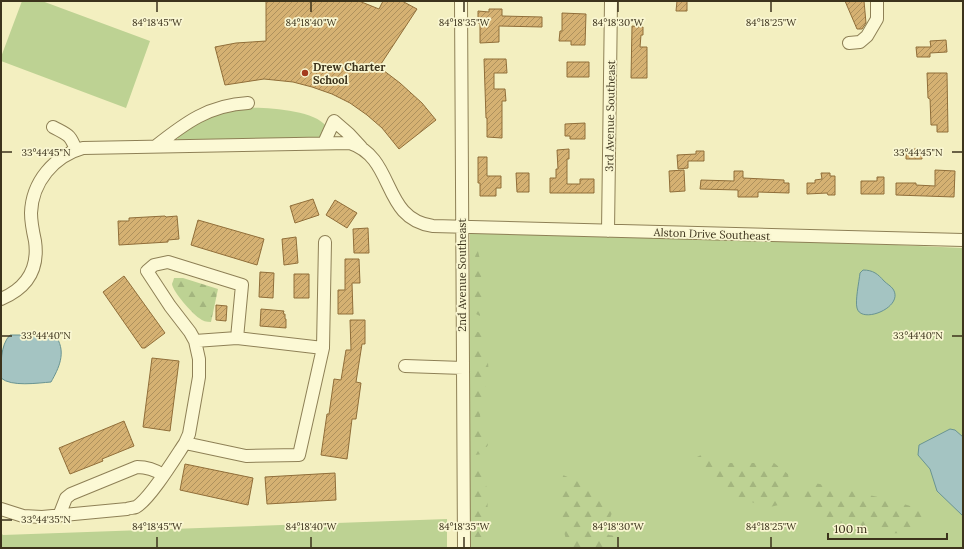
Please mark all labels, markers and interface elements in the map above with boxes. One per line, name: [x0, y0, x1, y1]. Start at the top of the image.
text: 84°18'45"W: [132, 16, 183, 29]
text: 84°18'40"W: [286, 16, 337, 29]
text: 84°18'35"W: [439, 16, 490, 29]
text: 84°18'30"W: [592, 16, 645, 29]
text: 84°18'25"W: [746, 16, 797, 29]
street label: 3rd Avenue Southeast: [602, 59, 618, 172]
place label: Drew Charter School: [313, 60, 386, 87]
marker: Drew Charter School: [300, 68, 310, 78]
text: 33°44'45"N: [21, 146, 71, 159]
text: 33°44'45"N: [893, 146, 943, 159]
street label: 2nd Avenue Southeast: [455, 218, 469, 332]
street label: Alston Drive Southeast: [652, 225, 771, 243]
text: 33°44'40"N: [21, 329, 71, 342]
text: 33°44'40"N: [893, 329, 943, 342]
text: 33°44'35"N: [21, 513, 71, 526]
scale bar: [828, 515, 947, 541]
text: 84°18'45"W: [132, 520, 183, 533]
text: 84°18'40"W: [286, 520, 337, 533]
text: 84°18'35"W: [439, 520, 490, 533]
text: 84°18'30"W: [592, 520, 645, 533]
text: 84°18'25"W: [746, 520, 797, 533]
text: 100 m: [834, 521, 867, 536]

